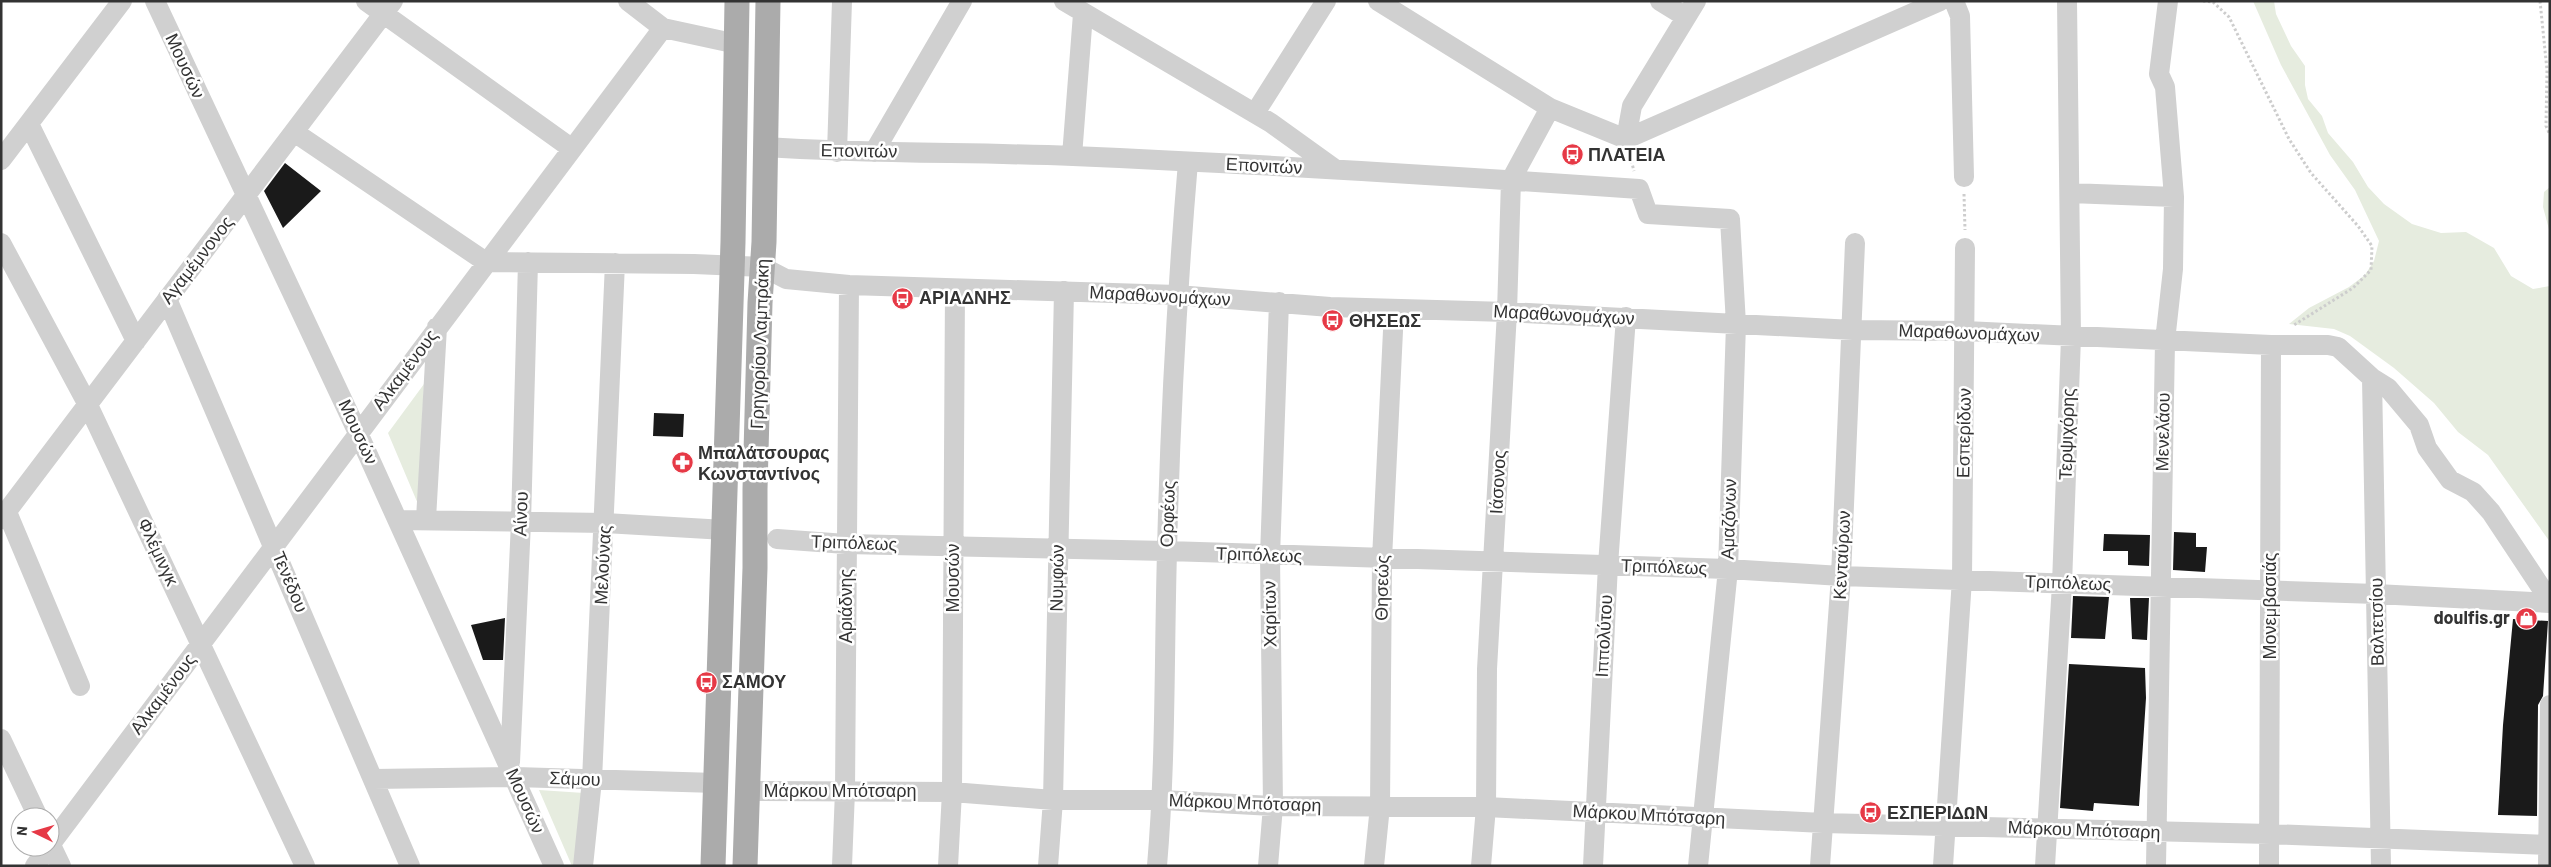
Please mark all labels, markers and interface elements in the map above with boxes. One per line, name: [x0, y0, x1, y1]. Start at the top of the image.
street label: Μουσών: [161, 30, 210, 102]
street label: Επονιτών: [821, 138, 897, 162]
bus stop icon: ΠΛΑΤΕΙΑ: [1560, 143, 1584, 167]
place label: ΠΛΑΤΕΙΑ: [1588, 143, 1666, 165]
street label: Επονιτών: [1225, 152, 1303, 178]
street label: Αγαμέμνονος: [155, 211, 238, 308]
street label: Γρηγορίου Λαμπράκη: [745, 258, 773, 430]
street label: Μαραθωνομάχων: [1089, 280, 1231, 310]
bus stop icon: ΑΡΙΑΔΝΗΣ: [891, 286, 915, 310]
place label: ΑΡΙΑΔΝΗΣ: [919, 286, 1011, 308]
street label: Μαραθωνομάχων: [1493, 299, 1635, 329]
bus stop icon: ΘΗΣΕΩΣ: [1321, 309, 1345, 333]
place label: ΘΗΣΕΩΣ: [1349, 309, 1421, 331]
street label: Μαραθωνομάχων: [1898, 319, 2040, 345]
street label: Αλκαμένους: [367, 324, 442, 414]
street label: Τερψιχόρης: [2053, 387, 2079, 480]
street label: Εσπερίδων: [1951, 388, 1975, 478]
street label: Μενελάου: [2150, 392, 2174, 472]
street label: Μουσών: [334, 396, 383, 468]
place label: Μπαλάτσουρας Κωνσταντίνος: [698, 441, 830, 484]
street label: Ιάσονος: [1484, 449, 1510, 515]
pharmacy icon: Μπαλάτσουρας Κωνσταντίνος: [670, 451, 694, 475]
street label: Αμαζόνων: [1716, 478, 1740, 560]
street label: Ορφέως: [1155, 480, 1179, 548]
street label: Αίνου: [508, 491, 532, 537]
street label: Κενταύρων: [1828, 510, 1854, 600]
street label: Φλέμινγκ: [134, 514, 185, 590]
street label: Μελούνας: [589, 524, 615, 605]
street label: Τριπόλεως: [811, 530, 898, 555]
street label: Τριπόλεως: [1216, 542, 1303, 567]
street label: Μουσών: [941, 543, 963, 613]
street label: Νυμφών: [1044, 544, 1068, 612]
street label: Τενέδου: [268, 548, 314, 615]
street label: Μονεμβασιάς: [2258, 552, 2280, 659]
street label: Τριπόλεως: [1621, 554, 1708, 579]
street label: Θησεώς: [1369, 555, 1393, 621]
street label: Αριάδνης: [834, 568, 856, 643]
street label: Τριπόλεως: [2025, 570, 2112, 595]
street label: Βαλτετσίου: [2364, 578, 2388, 666]
street label: Χαρίτων: [1257, 581, 1281, 647]
street label: Ιππολύτου: [1590, 594, 1616, 678]
place label: doulfis.gr: [2433, 606, 2510, 628]
shop icon: doulfis.gr: [2514, 606, 2538, 630]
street label: Αλκαμένους: [125, 648, 200, 738]
bus stop icon: ΣΑΜΟΥ: [694, 670, 718, 694]
place label: ΣΑΜΟΥ: [722, 670, 786, 692]
street label: Μουσών: [502, 765, 550, 837]
street label: Σάμου: [549, 766, 601, 790]
street label: Μάρκου Μπότσαρη: [764, 779, 916, 801]
street label: Μάρκου Μπότσαρη: [1168, 788, 1322, 816]
street label: Μάρκου Μπότσαρη: [1572, 799, 1726, 829]
bus stop icon: ΕΣΠΕΡΙΔΩΝ: [1859, 801, 1883, 825]
place label: ΕΣΠΕΡΙΔΩΝ: [1887, 801, 1988, 823]
north arrow: [10, 807, 60, 857]
street label: Μάρκου Μπότσαρη: [2007, 815, 2161, 843]
text: N: [13, 825, 30, 836]

